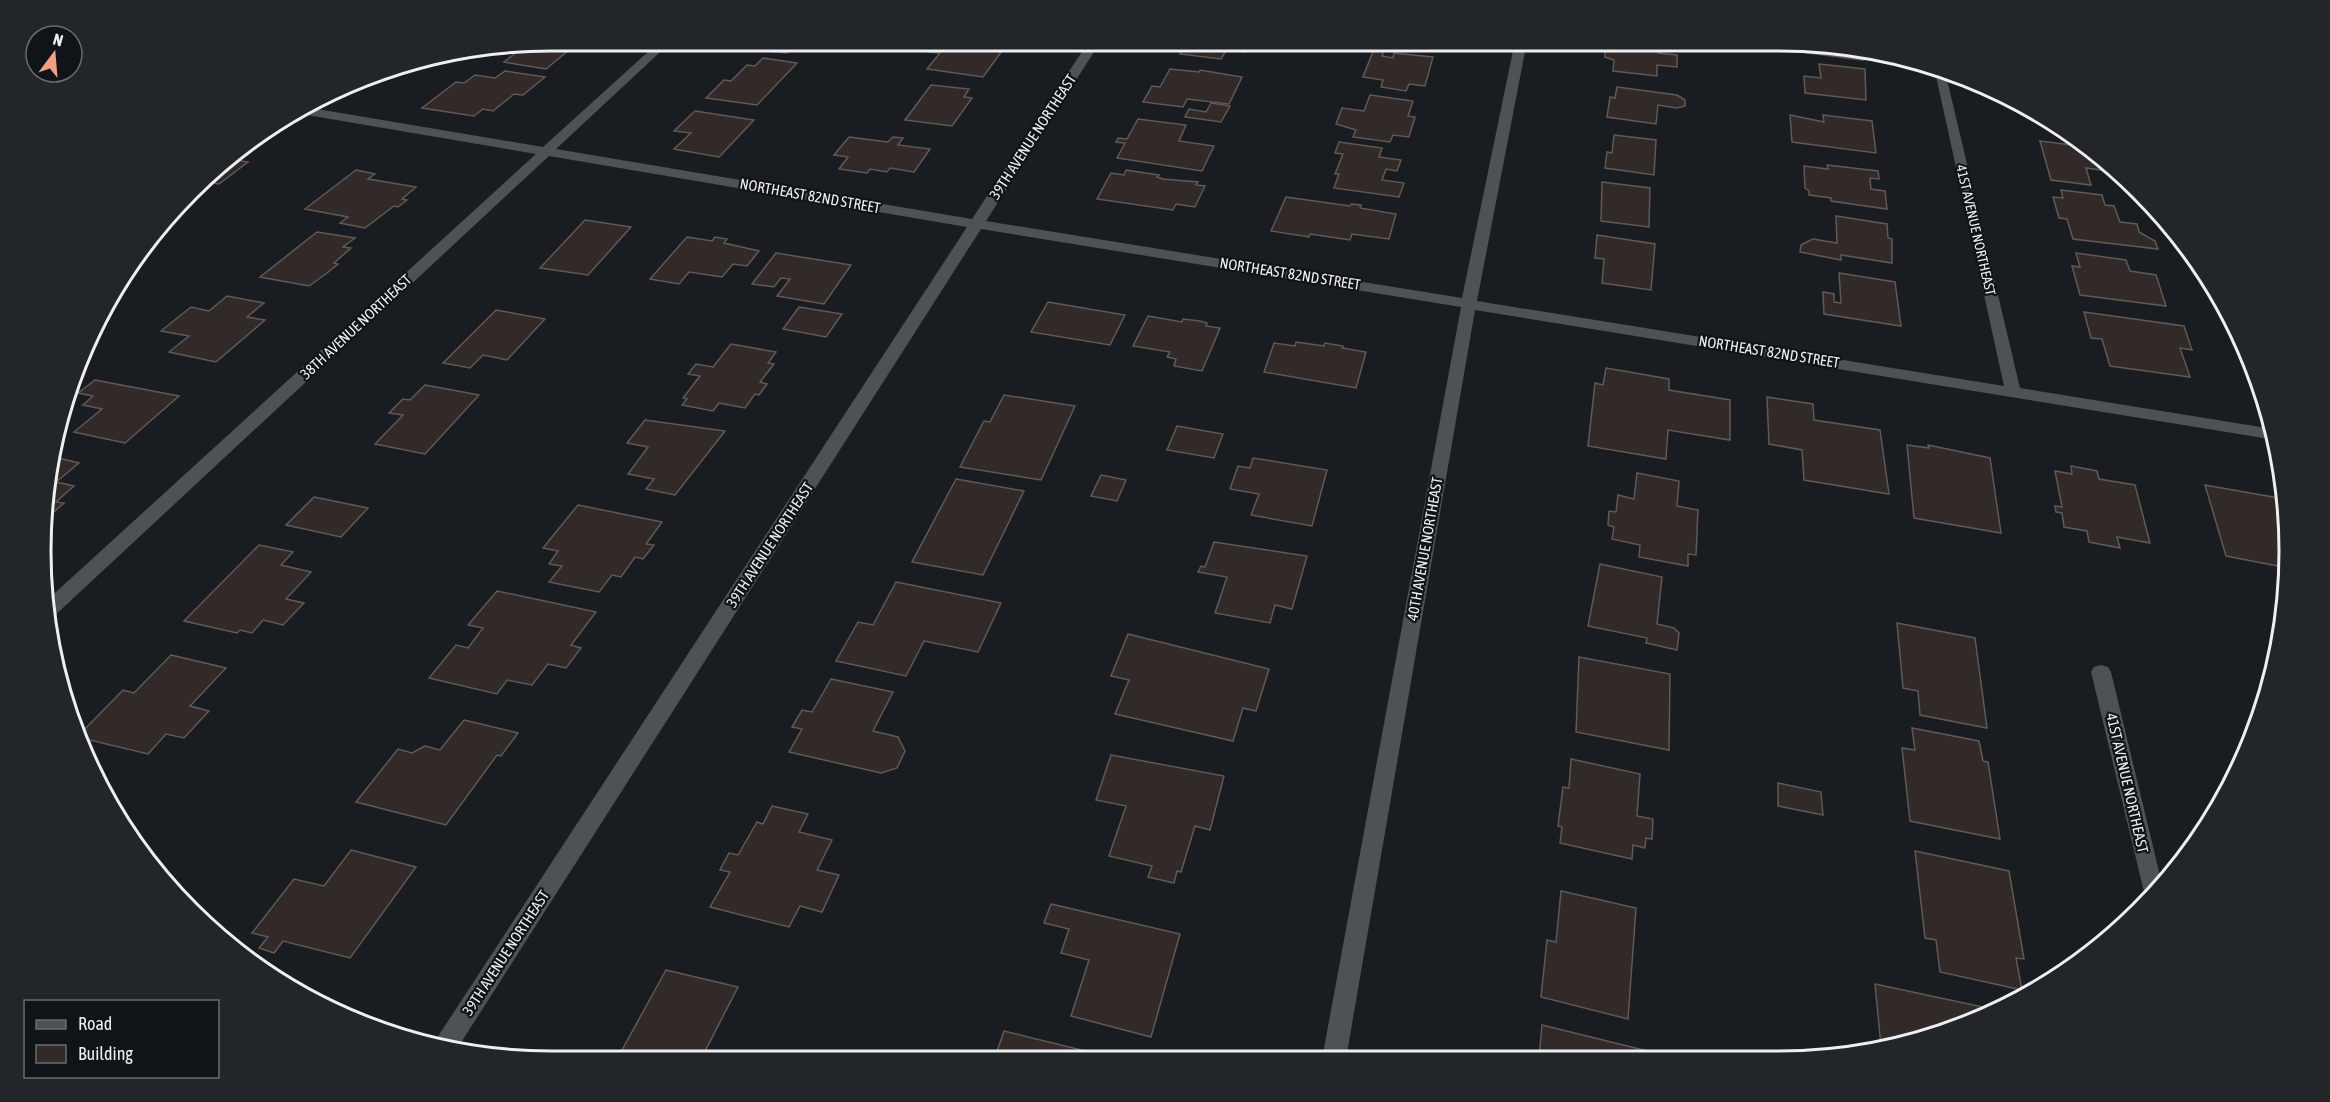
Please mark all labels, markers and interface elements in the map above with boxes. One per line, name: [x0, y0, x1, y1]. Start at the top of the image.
north arrow: [24, 24, 84, 84]
text: N: [51, 30, 65, 50]
street label: 39TH AVENUE NORTHEAST: [986, 71, 1080, 202]
street label: 41ST AVENUE NORTHEAST: [1953, 163, 1999, 297]
street label: NORTHEAST 82ND STREET: [739, 175, 882, 216]
street label: NORTHEAST 82ND STREET: [1218, 254, 1362, 293]
street label: 38TH AVENUE NORTHEAST: [297, 271, 415, 382]
street label: NORTHEAST 82ND STREET: [1697, 332, 1841, 371]
street label: 40TH AVENUE NORTHEAST: [1404, 475, 1446, 622]
street label: 39TH AVENUE NORTHEAST: [723, 479, 817, 610]
street label: 41ST AVENUE NORTHEAST: [2103, 711, 2152, 855]
street label: 39TH AVENUE NORTHEAST: [459, 887, 553, 1018]
legend: [24, 1000, 219, 1078]
text: Road: [78, 1013, 112, 1034]
text: Building: [78, 1043, 133, 1064]

